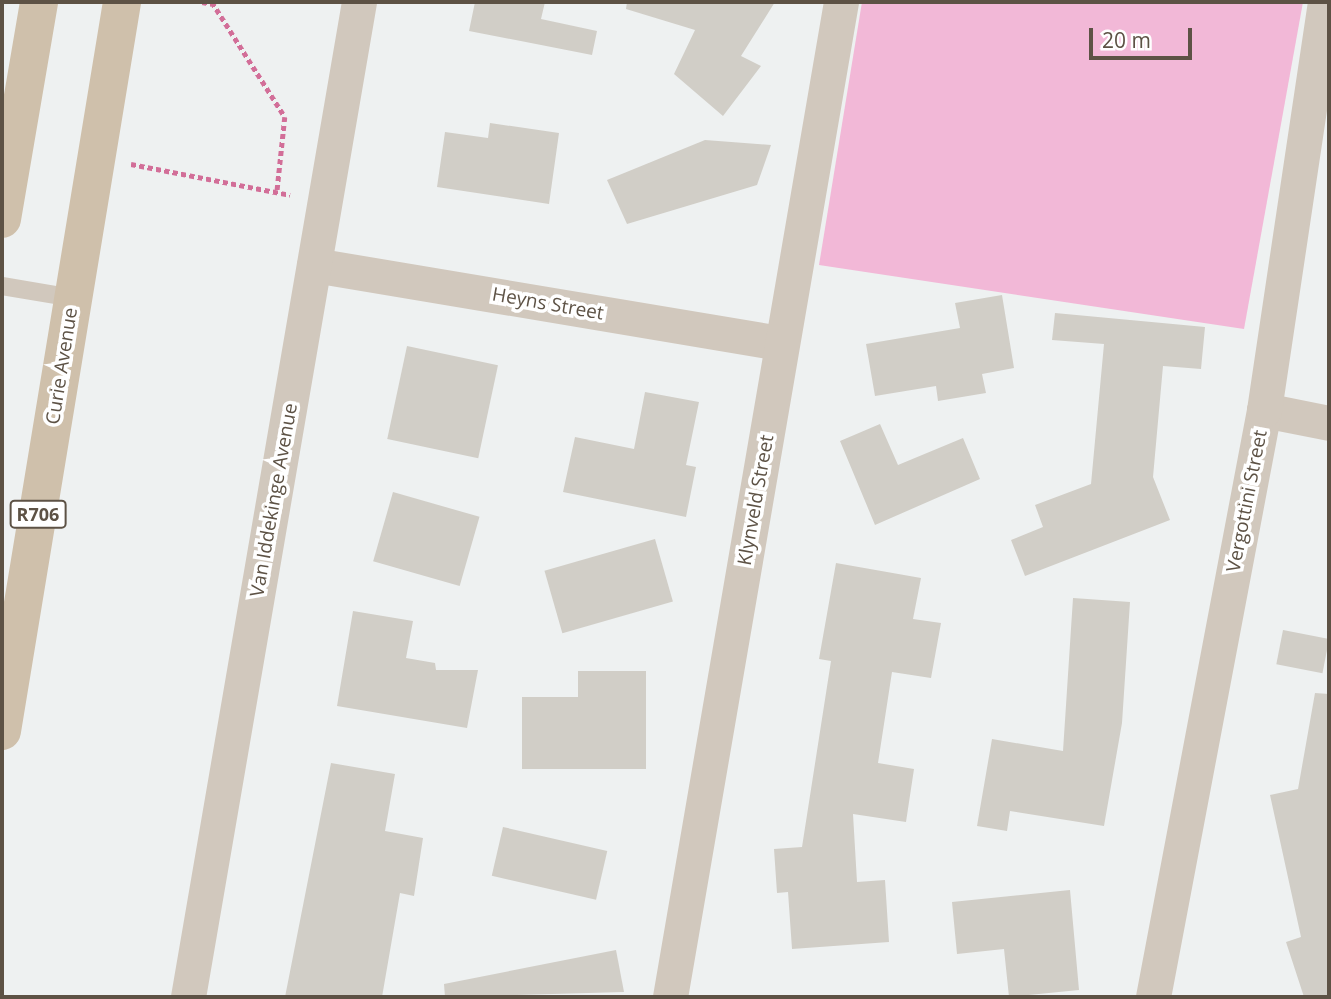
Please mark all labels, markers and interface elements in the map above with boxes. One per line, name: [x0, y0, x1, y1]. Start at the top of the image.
scale bar: [1093, 14, 1196, 58]
text: 20 m: [1102, 26, 1151, 54]
street label: Heyns Street: [490, 283, 606, 325]
street label: Curie Avenue: [42, 306, 82, 426]
street label: Van Iddekinge Avenue: [246, 401, 302, 599]
street label: Vergottini Street: [1222, 428, 1272, 574]
street label: Klynveld Street: [733, 433, 779, 567]
road number: R706: [8, 500, 68, 528]

